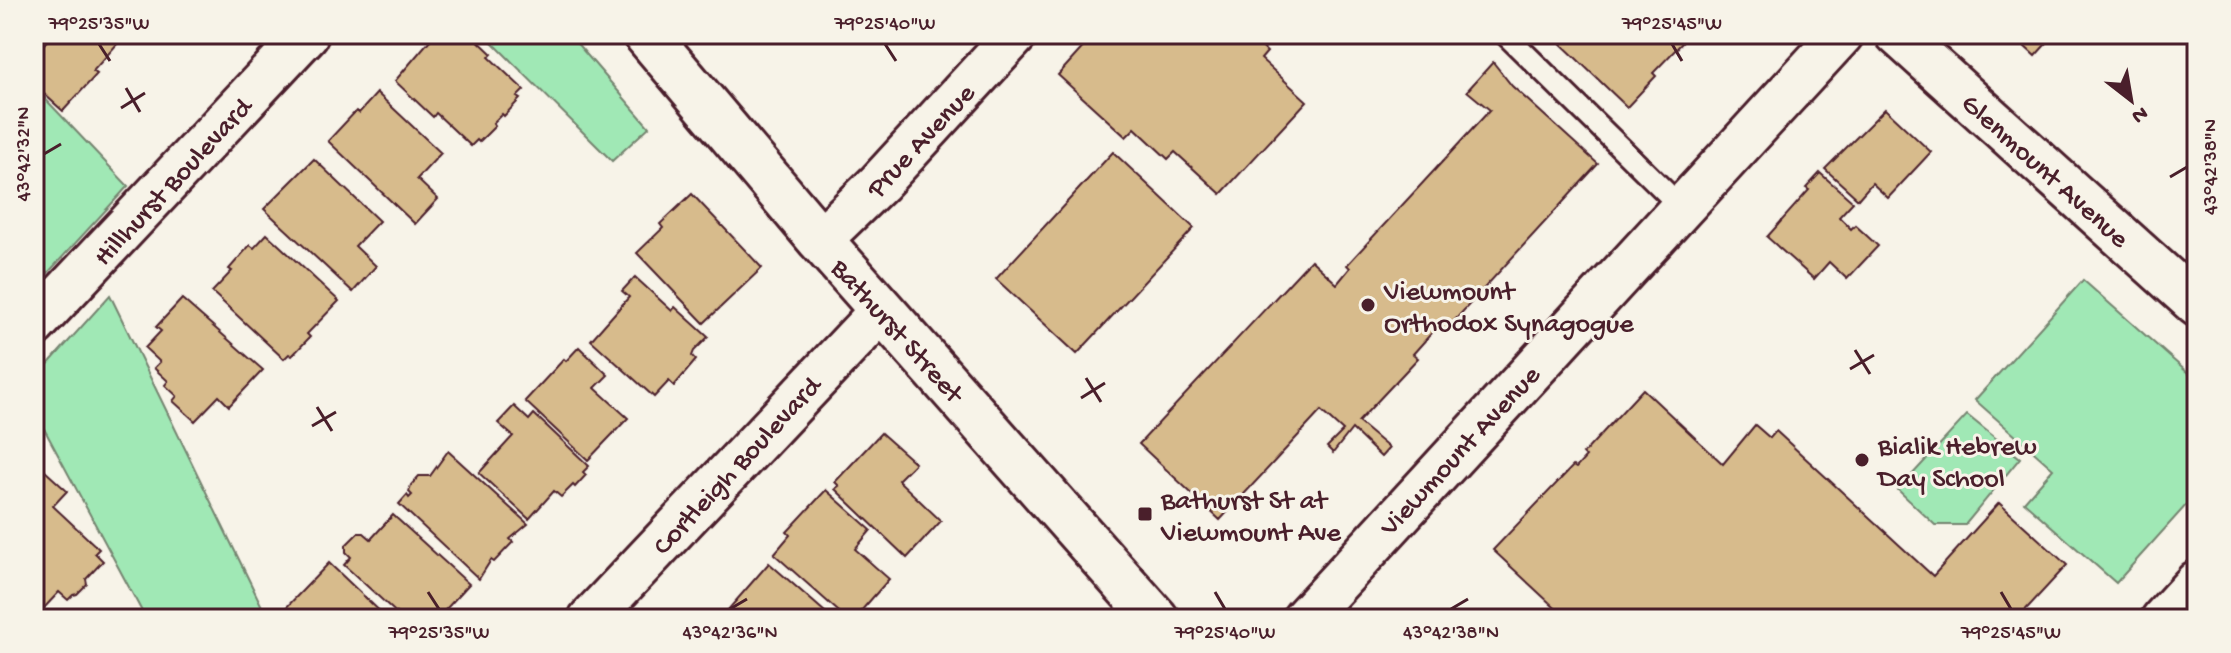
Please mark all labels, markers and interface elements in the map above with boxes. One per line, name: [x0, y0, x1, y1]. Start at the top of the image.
text: 79°25'35"W: [47, 14, 150, 37]
text: 79°25'40"W: [834, 14, 935, 37]
text: 79°25'45"W: [1621, 14, 1722, 37]
north arrow: [2091, 60, 2171, 140]
street label: Prue Avenue: [861, 78, 984, 207]
street label: Glenmount Avenue: [1953, 88, 2135, 257]
street label: Hillhurst Boulevard: [88, 90, 262, 274]
text: N: [2126, 99, 2152, 129]
text: 43°42'32"N: [14, 107, 37, 201]
text: 43°42'38"N: [2201, 119, 2224, 215]
street label: Bathurst Street: [822, 252, 971, 413]
place label: Viewmount Orthodox Synagogue: [1383, 277, 1634, 342]
marker: Viewmount Orthodox Synagogue: [1359, 296, 1377, 314]
street label: Viewmount Avenue: [1373, 360, 1549, 545]
street label: Cortleigh Boulevard: [647, 369, 831, 563]
place label: Bialik Hebrew Day School: [1876, 432, 2037, 497]
marker: Bialik Hebrew Day School: [1853, 451, 1871, 469]
place label: Bathurst St at Viewmount Ave: [1160, 486, 1342, 551]
marker: Bathurst St at Viewmount Ave: [1136, 505, 1154, 523]
text: 79°25'35"W: [387, 623, 490, 646]
text: 43°42'36"N: [682, 623, 778, 646]
text: 79°25'40"W: [1174, 623, 1275, 646]
text: 43°42'38"N: [1403, 623, 1499, 646]
text: 79°25'45"W: [1960, 623, 2061, 646]

